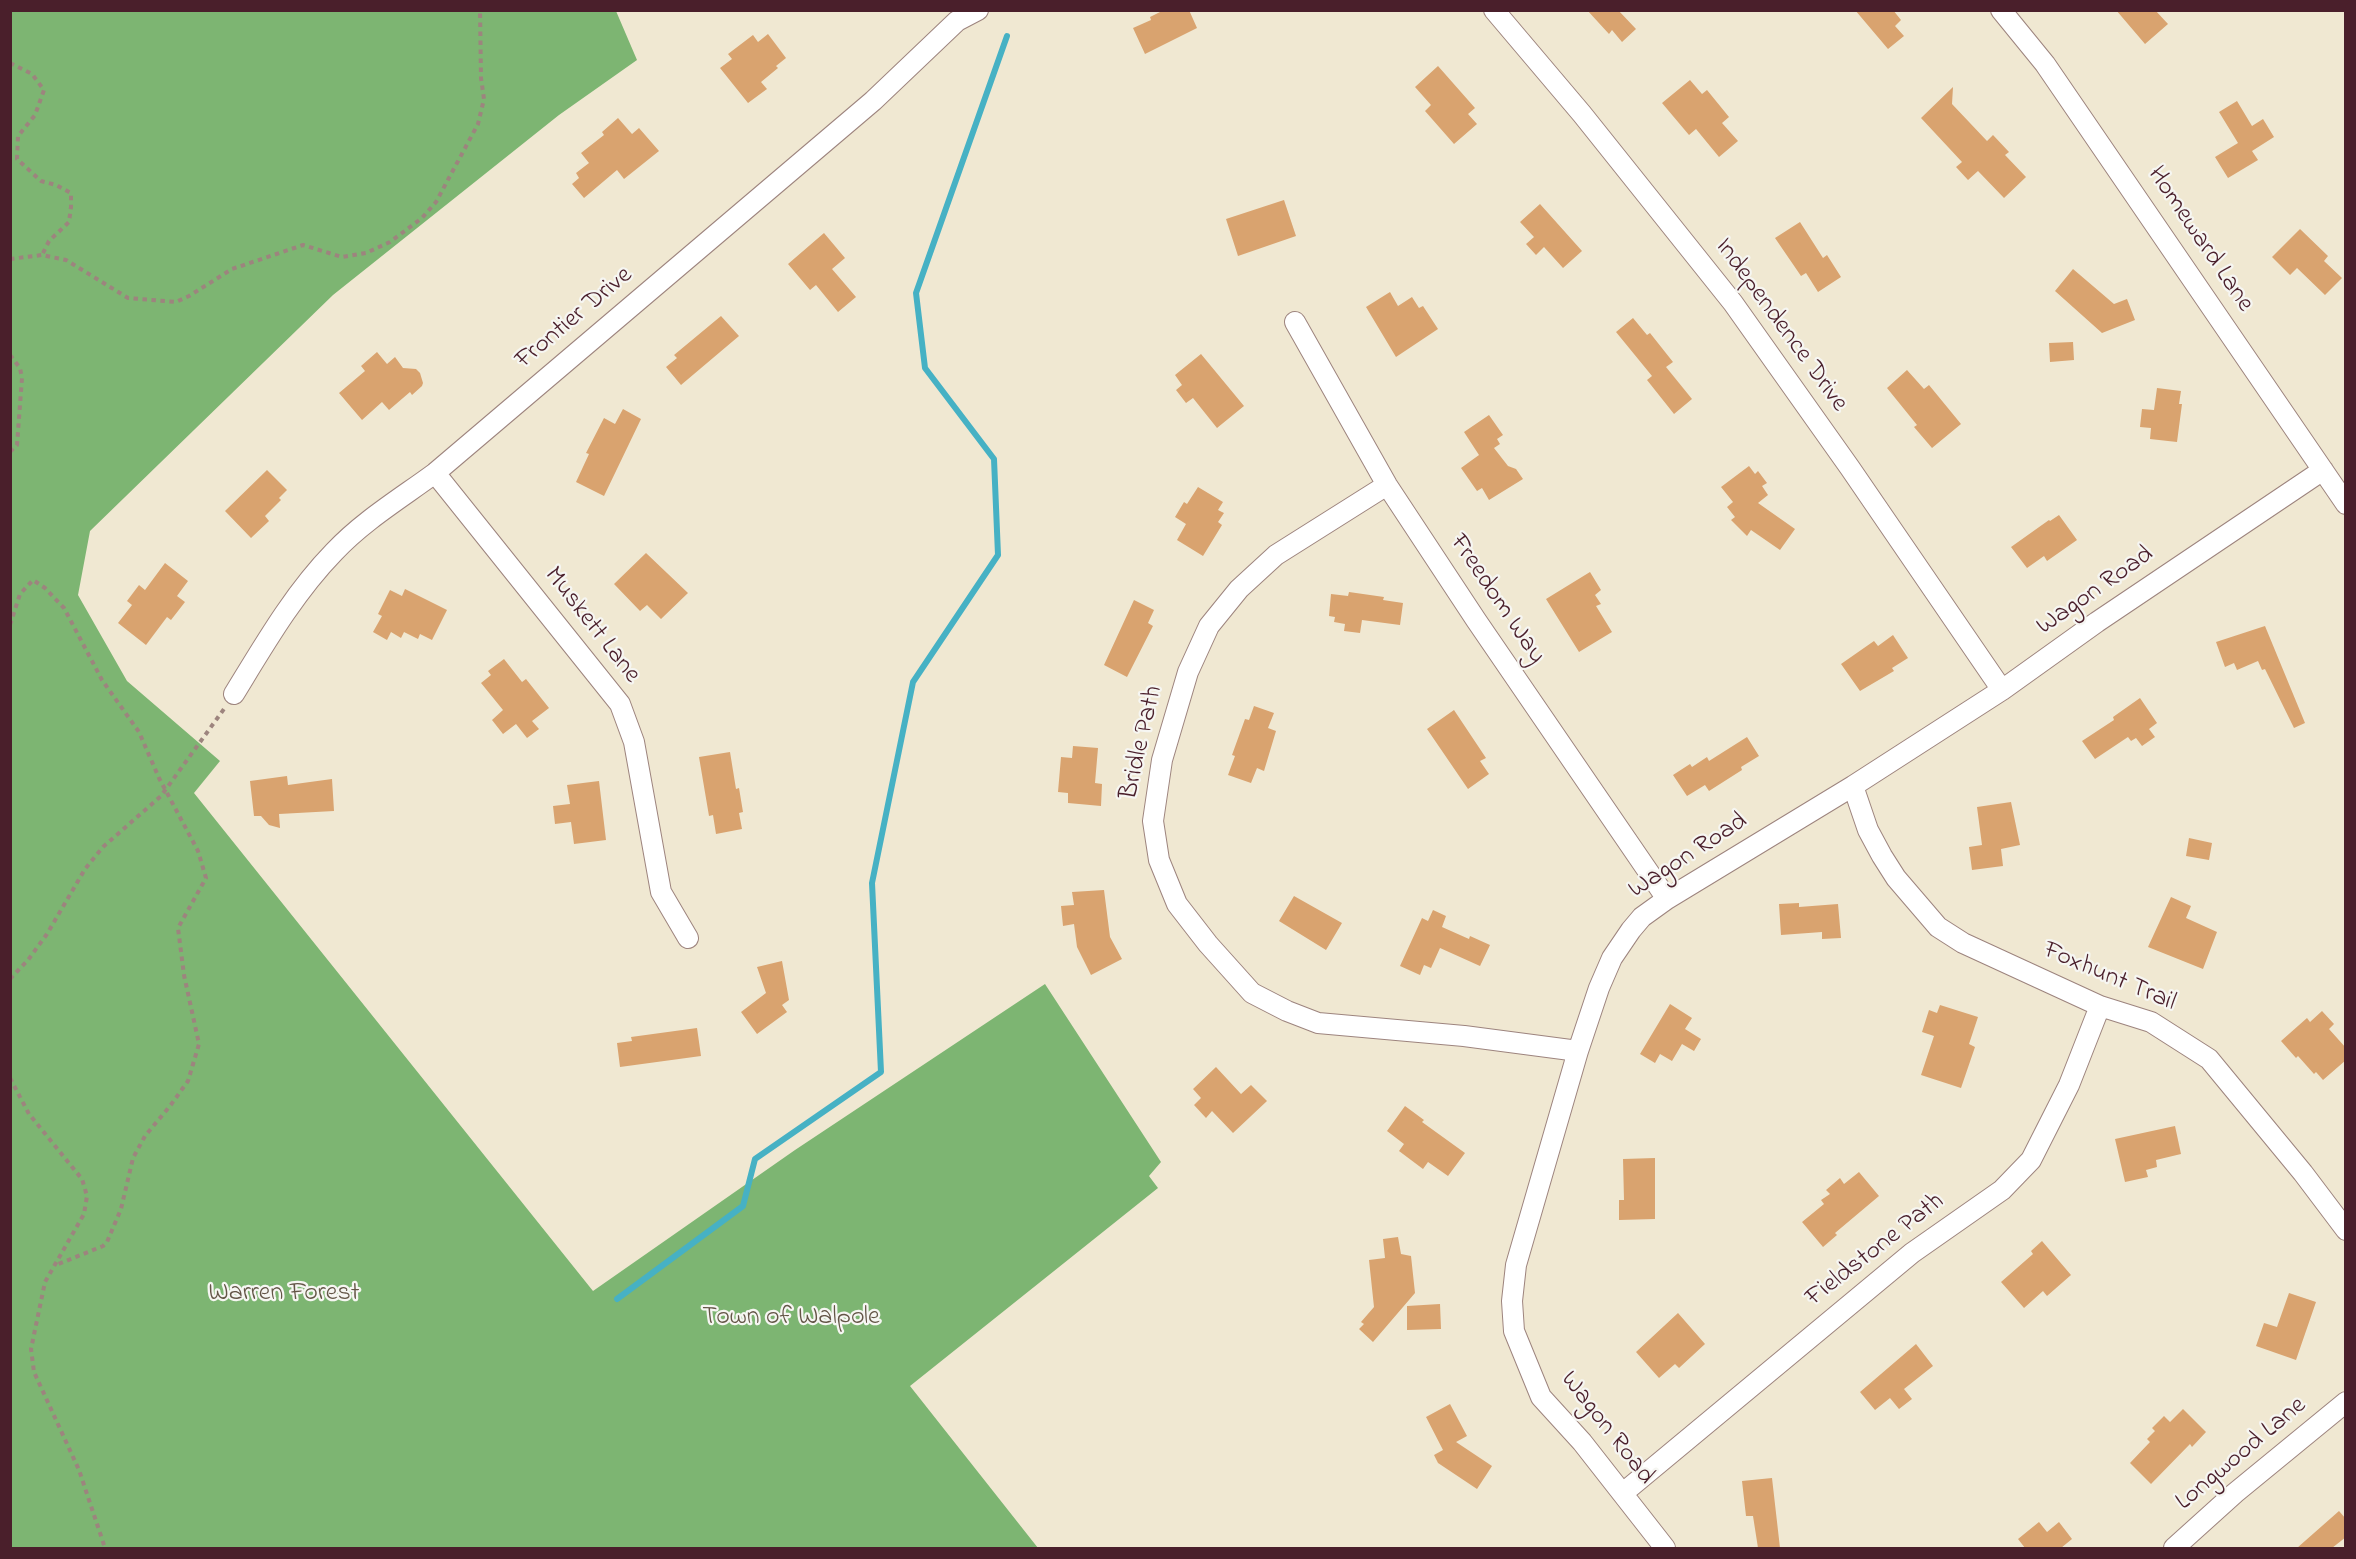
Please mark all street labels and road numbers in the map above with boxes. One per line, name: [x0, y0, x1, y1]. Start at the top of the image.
street label: Homeward Lane: [2139, 161, 2259, 319]
street label: Independence Drive: [1707, 233, 1853, 419]
street label: Frontier Drive: [510, 261, 640, 377]
street label: Freedom Way: [1441, 529, 1551, 671]
street label: Wagon Road: [2032, 540, 2160, 644]
street label: Muskett Lane: [536, 562, 646, 690]
street label: Bridle Path: [1115, 683, 1171, 803]
street label: Wagon Road: [1624, 807, 1754, 907]
street label: Foxhunt Trail: [2038, 936, 2180, 1020]
street label: Fieldstone Path: [1801, 1187, 1951, 1315]
street label: Wagon Road: [1552, 1366, 1660, 1492]
street label: Longwood Lane: [2170, 1391, 2314, 1519]

